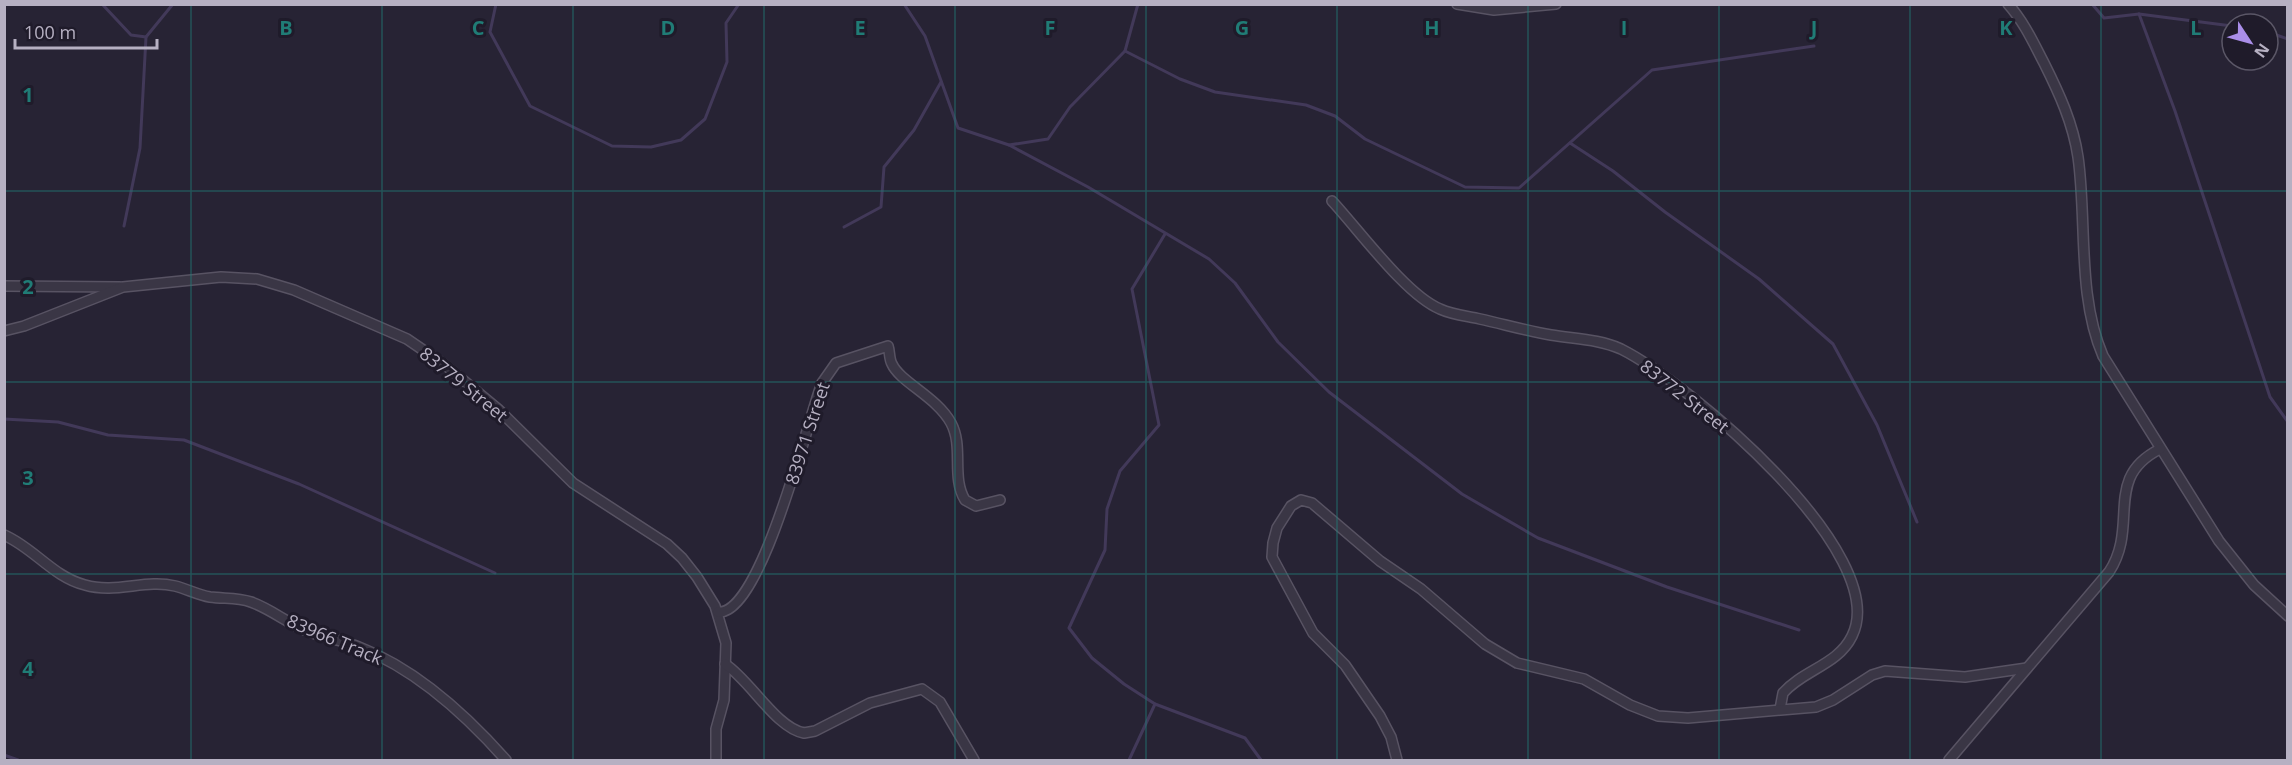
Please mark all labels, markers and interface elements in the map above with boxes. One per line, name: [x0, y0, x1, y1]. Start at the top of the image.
scale bar: [15, 12, 158, 50]
north arrow: [2220, 12, 2280, 72]
text: B: [279, 14, 293, 41]
text: C: [472, 14, 485, 41]
text: D: [661, 14, 675, 41]
text: E: [854, 14, 866, 41]
text: F: [1045, 14, 1055, 41]
text: G: [1235, 14, 1249, 41]
text: H: [1424, 14, 1440, 41]
text: I: [1621, 14, 1627, 41]
text: J: [1809, 14, 1817, 41]
text: K: [1999, 14, 2013, 41]
text: L: [2190, 14, 2202, 41]
text: 100 m: [24, 20, 76, 44]
text: N: [2249, 39, 2275, 63]
text: 1: [22, 81, 34, 108]
text: 2: [22, 273, 34, 300]
street label: 83779 Street: [415, 341, 513, 427]
street label: 83772 Street: [1636, 354, 1734, 438]
street label: 83971 Street: [779, 379, 835, 487]
text: 3: [22, 464, 34, 491]
street label: 83966 Track: [284, 608, 387, 670]
text: 4: [22, 655, 34, 682]

